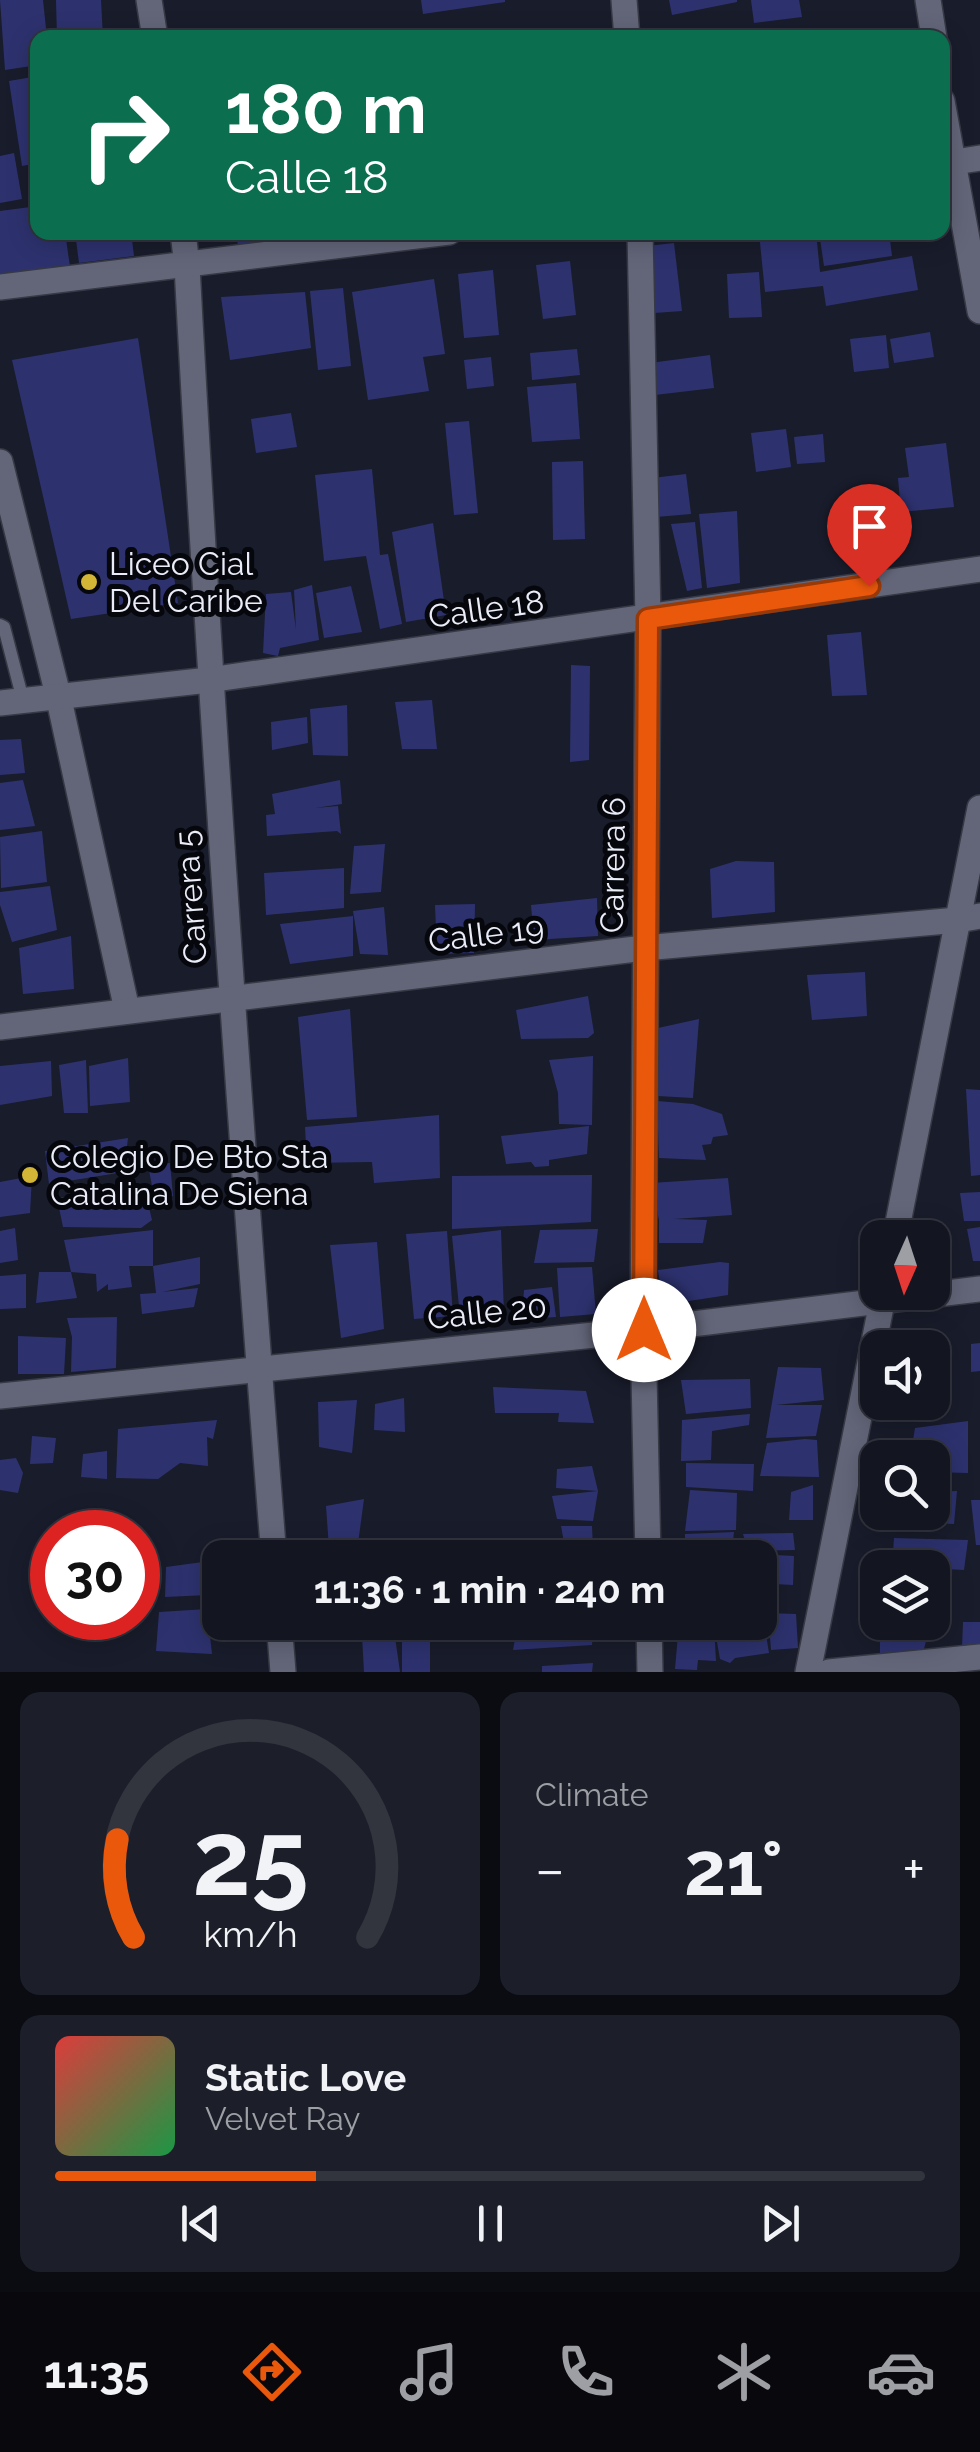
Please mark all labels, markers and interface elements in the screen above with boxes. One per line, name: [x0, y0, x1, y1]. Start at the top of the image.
text: 180 m: [225, 67, 427, 149]
icon: right: [60, 70, 190, 200]
text: Calle 18: [225, 151, 389, 204]
pin: [827, 484, 912, 587]
icon: arrive: [842, 499, 897, 554]
place label: Liceo Cial Del Caribe: [109, 545, 263, 619]
marker: Liceo Cial Del Caribe: [78, 571, 100, 593]
street label: Calle 18: [426, 582, 546, 635]
street label: Carrera 6: [593, 797, 632, 933]
street label: Carrera 5: [167, 829, 214, 965]
street label: Calle 19: [426, 908, 546, 959]
place label: Colegio De Bto Sta Catalina De Siena: [50, 1138, 328, 1212]
marker: Colegio De Bto Sta Catalina De Siena: [19, 1164, 41, 1186]
north arrow: [860, 1220, 950, 1310]
map controls: [860, 1220, 950, 1640]
position arrow: [592, 1278, 696, 1382]
street label: Calle 20: [425, 1287, 549, 1336]
button: sound: [860, 1330, 950, 1420]
button: search: [860, 1440, 950, 1530]
speed limit sign: 30: [30, 1510, 160, 1640]
button: layers: [860, 1550, 950, 1640]
text: 11:36 · 1 min · 240 m: [314, 1567, 665, 1612]
text: Climate: [535, 1776, 649, 1813]
text: 25: [192, 1797, 308, 1919]
text: 21°: [684, 1824, 783, 1913]
text: −: [535, 1837, 565, 1902]
text: +: [902, 1837, 925, 1902]
text: km/h: [203, 1913, 297, 1955]
text: Static Love: [205, 2055, 406, 2100]
text: Velvet Ray: [205, 2100, 360, 2137]
icon: previous: [173, 2196, 228, 2251]
icon: pause: [463, 2196, 518, 2251]
icon: next: [753, 2196, 808, 2251]
icon: directions: [237, 2337, 307, 2407]
icon: music: [394, 2337, 464, 2407]
icon: phone: [551, 2337, 621, 2407]
icon: climate: [709, 2337, 779, 2407]
icon: car: [866, 2337, 936, 2407]
text: 11:35: [44, 2346, 149, 2399]

